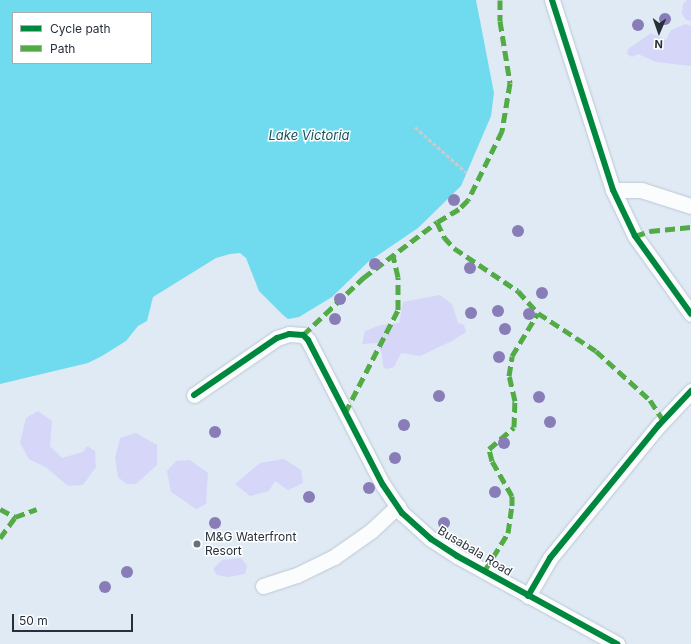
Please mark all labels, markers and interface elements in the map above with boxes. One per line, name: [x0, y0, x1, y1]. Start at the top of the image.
legend: [12, 12, 152, 64]
north arrow: [639, 12, 679, 52]
text: Cycle path: [50, 21, 111, 36]
text: N: [654, 37, 663, 51]
text: Path: [50, 41, 75, 56]
water label: Lake Victoria: [268, 127, 350, 143]
street label: Busabala Road: [435, 523, 515, 579]
place label: M&G Waterfront Resort: [205, 530, 296, 558]
marker: M&G Waterfront Resort: [192, 539, 202, 549]
scale bar: [14, 606, 135, 632]
text: 50 m: [19, 613, 48, 628]

